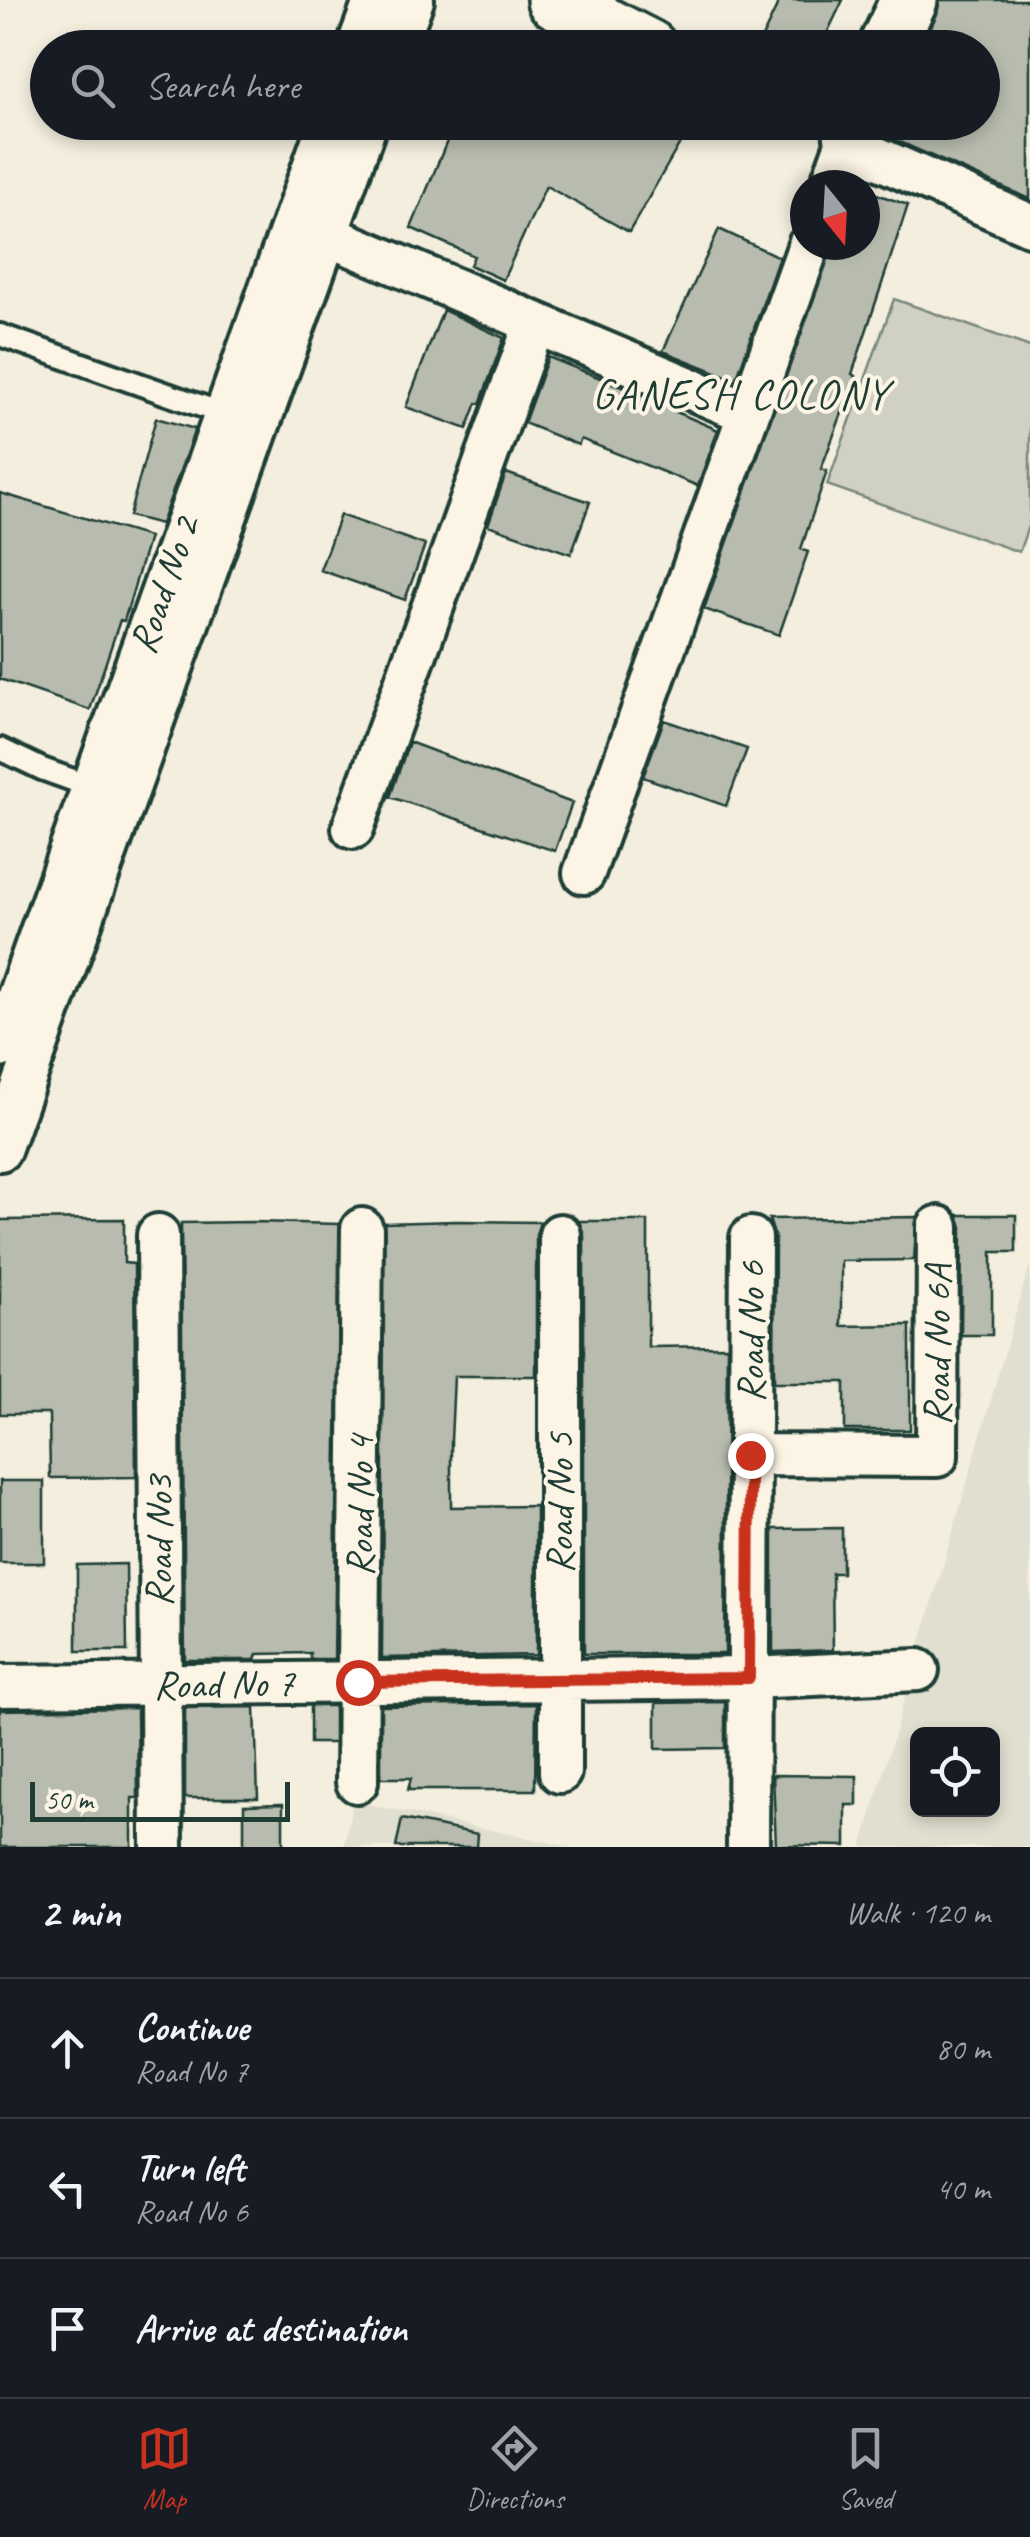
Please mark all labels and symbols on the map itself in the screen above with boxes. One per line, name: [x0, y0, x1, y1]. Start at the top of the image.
north arrow: [790, 170, 880, 260]
district label: GANESH COLONY: [592, 368, 895, 421]
street label: Road No 2: [117, 507, 212, 660]
street label: Road No 6: [726, 1260, 776, 1403]
street label: Road No 6A: [912, 1263, 962, 1426]
street label: Road No 5: [535, 1430, 585, 1574]
street label: Road No 4: [335, 1431, 385, 1577]
route end: [728, 1433, 774, 1479]
street label: Road No3: [134, 1472, 184, 1607]
street label: Road No 7: [153, 1658, 297, 1710]
route start: [336, 1660, 382, 1706]
scale bar: [30, 1777, 290, 1822]

